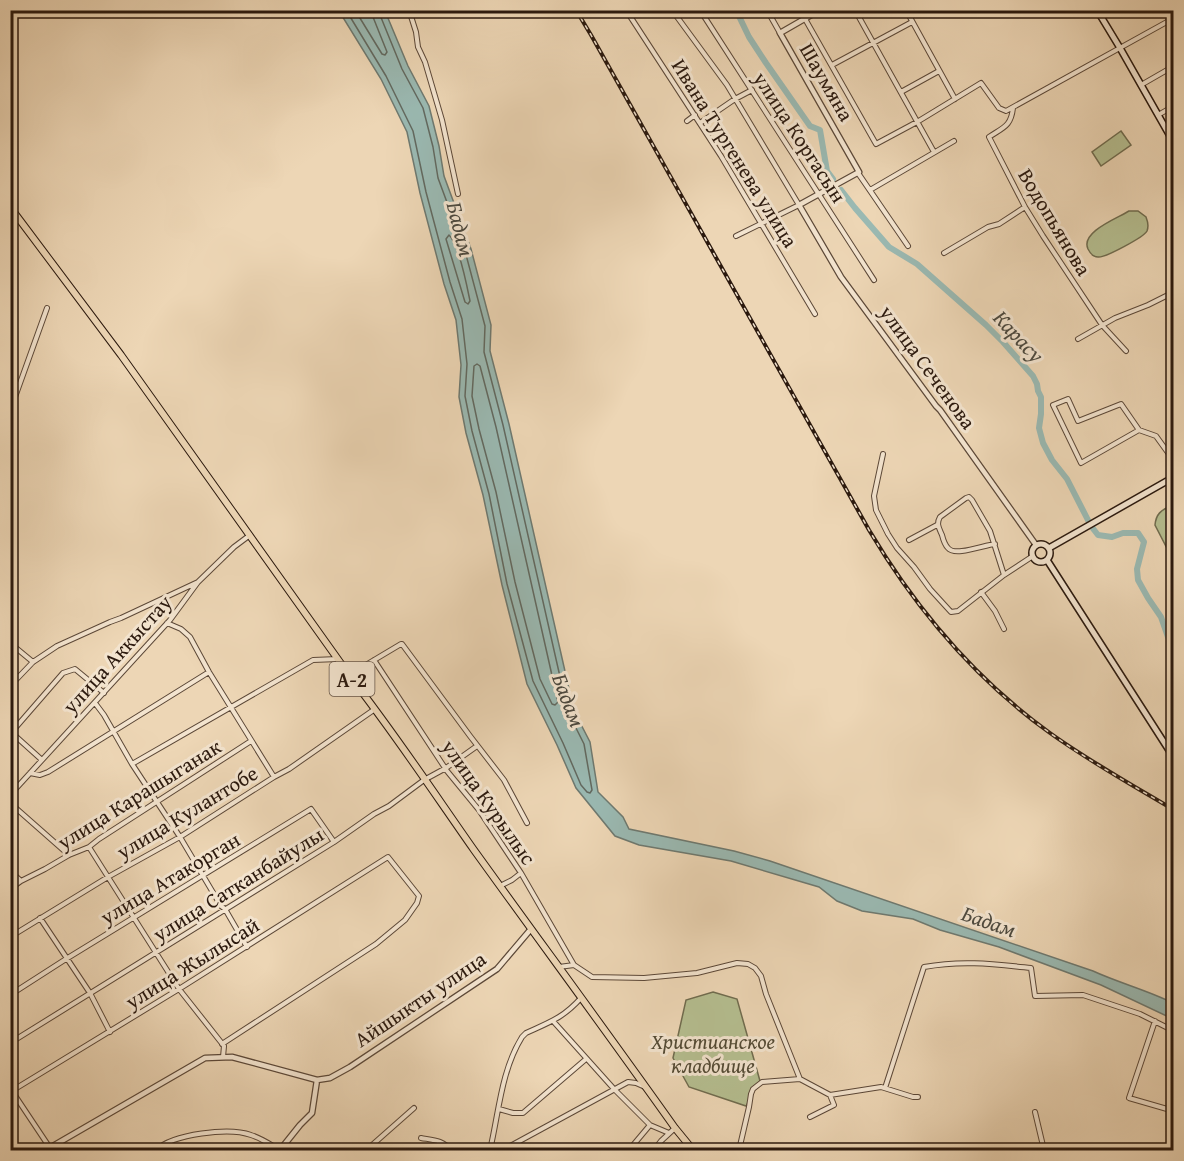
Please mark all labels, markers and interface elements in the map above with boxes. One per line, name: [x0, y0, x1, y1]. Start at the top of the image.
street label: Шаумяна: [792, 37, 862, 127]
street label: Ивана Тургенева улица: [664, 53, 806, 253]
street label: улица Коргасын: [745, 64, 854, 209]
street label: Водопьянова: [1011, 162, 1099, 282]
water label: Бадам: [439, 198, 483, 260]
street label: улица Сеченова: [872, 298, 984, 435]
water label: Карасу: [986, 302, 1052, 370]
street label: улица Аккыстау: [54, 587, 179, 721]
road number: A-2: [330, 662, 374, 696]
water label: Бадам: [544, 668, 594, 732]
street label: улица Карашыганак: [50, 731, 227, 858]
street label: улица Курылыс: [434, 732, 544, 871]
street label: улица Кулантобе: [110, 757, 264, 867]
street label: улица Сатканбайулы: [146, 819, 330, 950]
street label: улица Атакорган: [93, 824, 246, 933]
water label: Бадам: [958, 897, 1021, 945]
street label: улица Жылысай: [118, 909, 265, 1017]
street label: Айшыкты улица: [348, 943, 492, 1055]
park label: Христианское кладбище: [650, 1026, 775, 1081]

